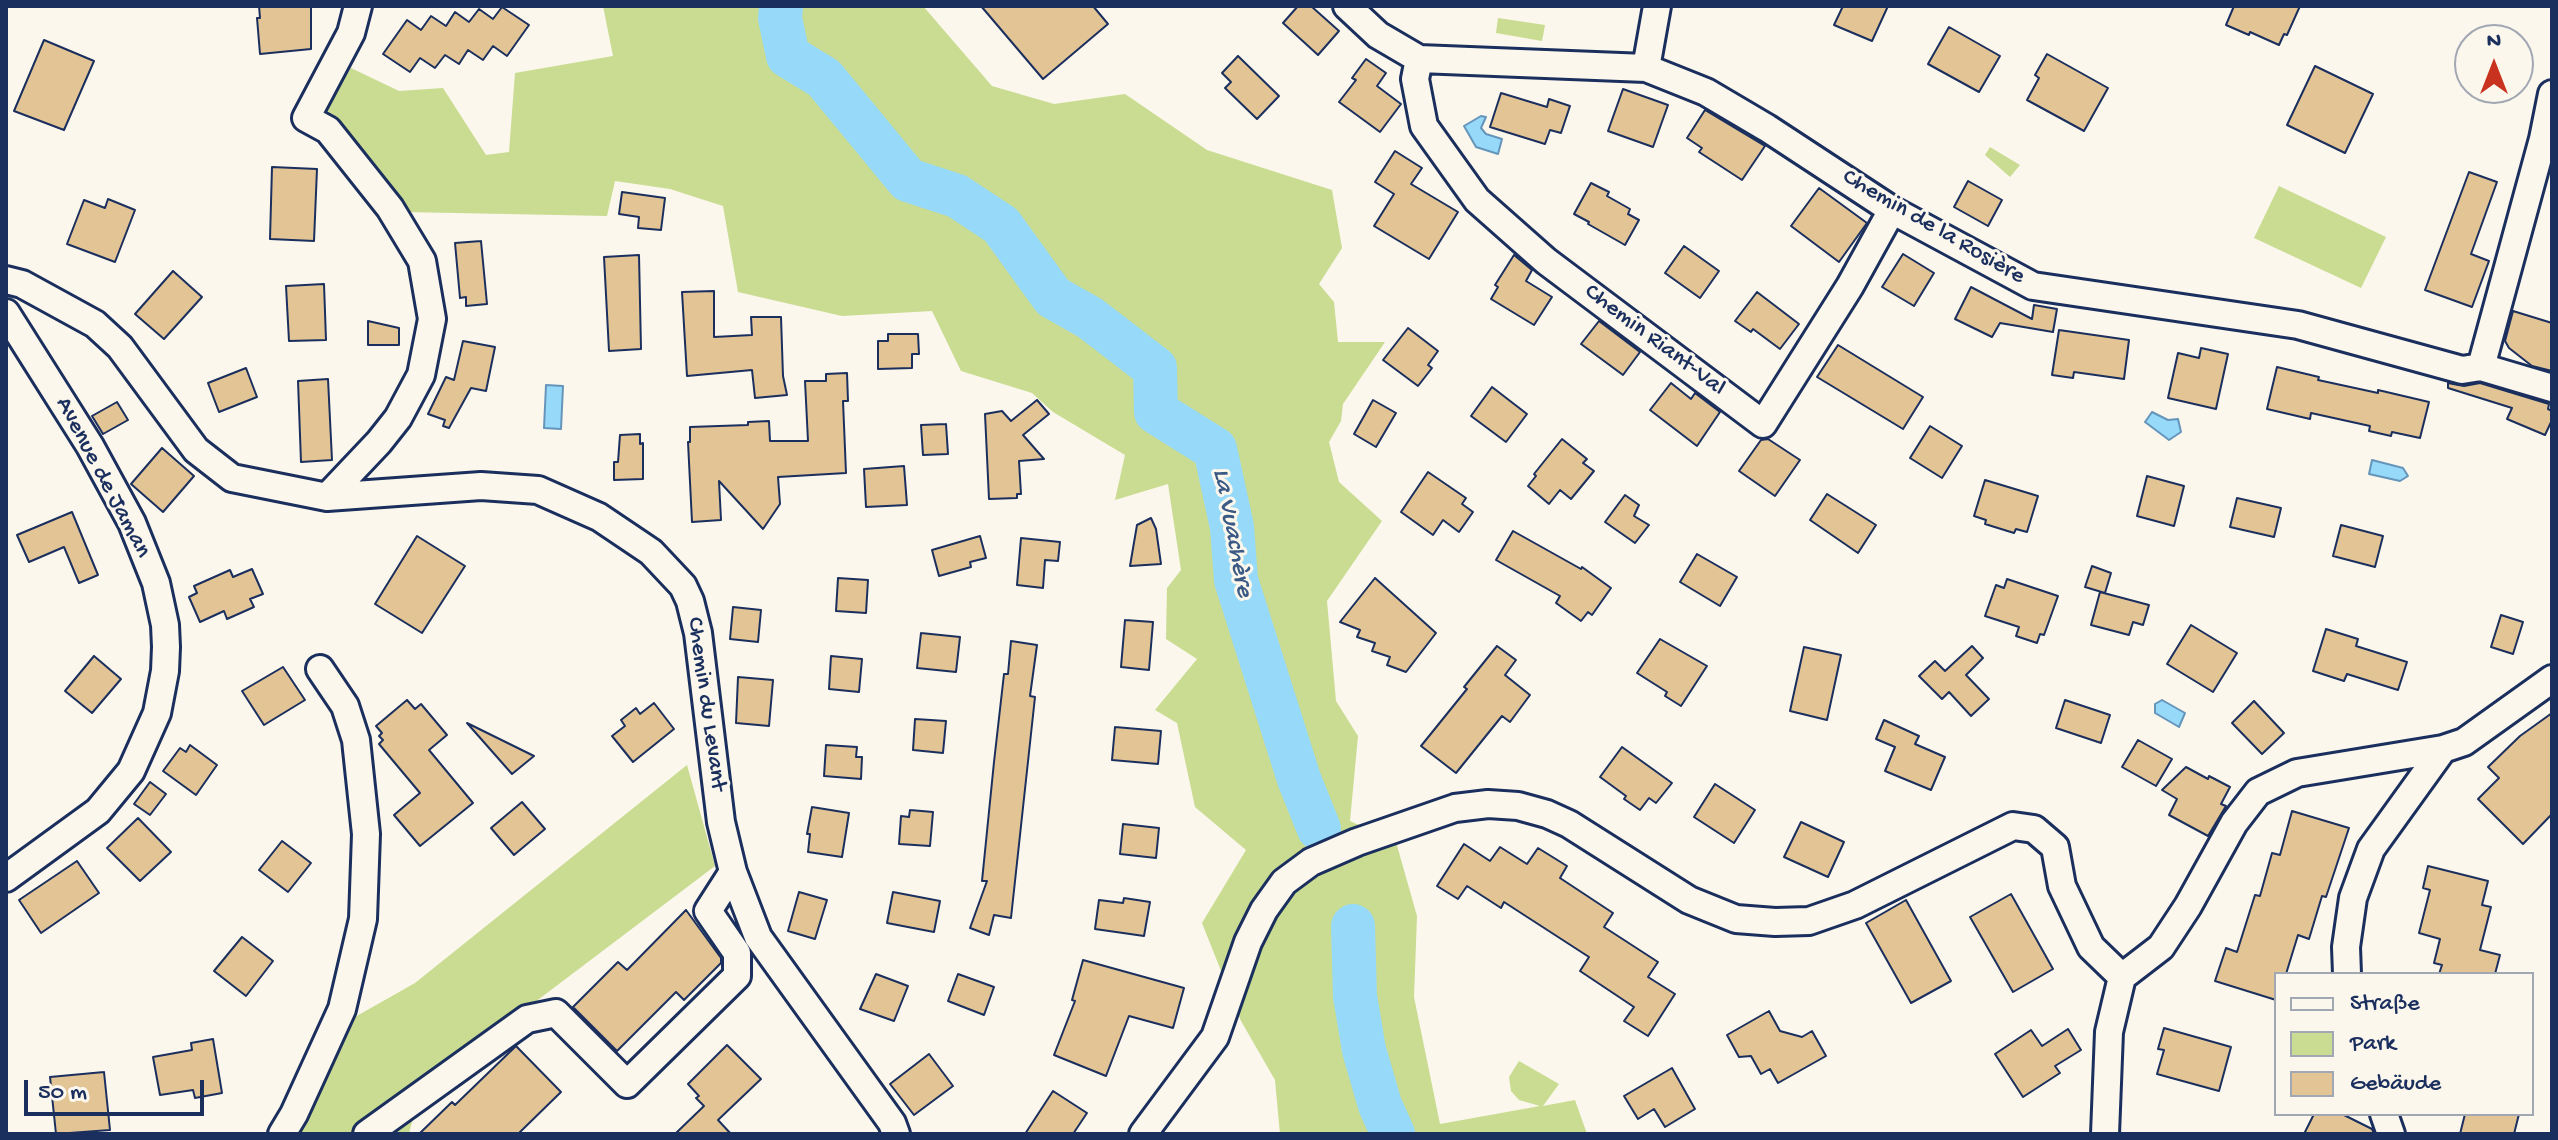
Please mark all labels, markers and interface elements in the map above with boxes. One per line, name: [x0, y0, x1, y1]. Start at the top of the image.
north arrow: [2454, 24, 2534, 104]
text: N: [2487, 29, 2501, 55]
street label: Chemin de la Rosière: [1836, 164, 2030, 292]
street label: Chemin Riant-Val: [1578, 279, 1730, 403]
street label: Avenue de Jaman: [48, 393, 156, 563]
water label: La Vuachère: [1203, 466, 1259, 600]
street label: Chemin du Levant: [679, 615, 731, 793]
legend: [2274, 972, 2534, 1116]
text: Straße: [2350, 990, 2420, 1019]
text: Park: [2350, 1030, 2396, 1059]
scale bar: [28, 1064, 208, 1114]
text: Gebäude: [2350, 1070, 2441, 1099]
text: 50 m: [38, 1079, 87, 1108]

